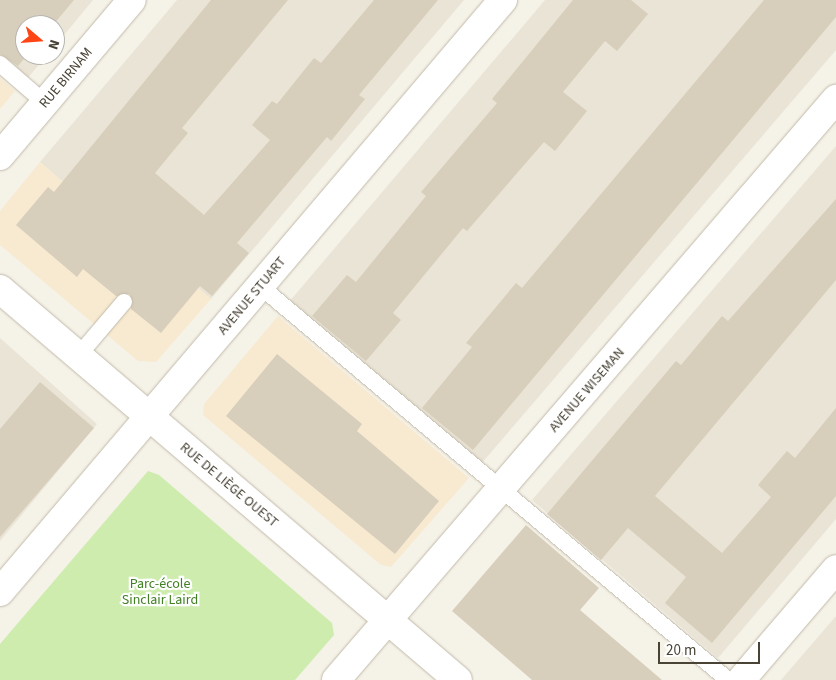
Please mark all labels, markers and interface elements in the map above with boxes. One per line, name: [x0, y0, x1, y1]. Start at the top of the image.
north arrow: [15, 15, 65, 65]
street label: RUE BIRNAM: [36, 44, 96, 112]
street label: AVENUE STUART: [215, 254, 289, 338]
street label: AVENUE WISEMAN: [546, 344, 628, 436]
street label: RUE DE LIÈGE OUEST: [176, 439, 282, 531]
park label: Parc-école Sinclair Laird: [122, 576, 198, 608]
scale bar: [661, 632, 764, 664]
text: 20 m: [666, 640, 696, 661]

